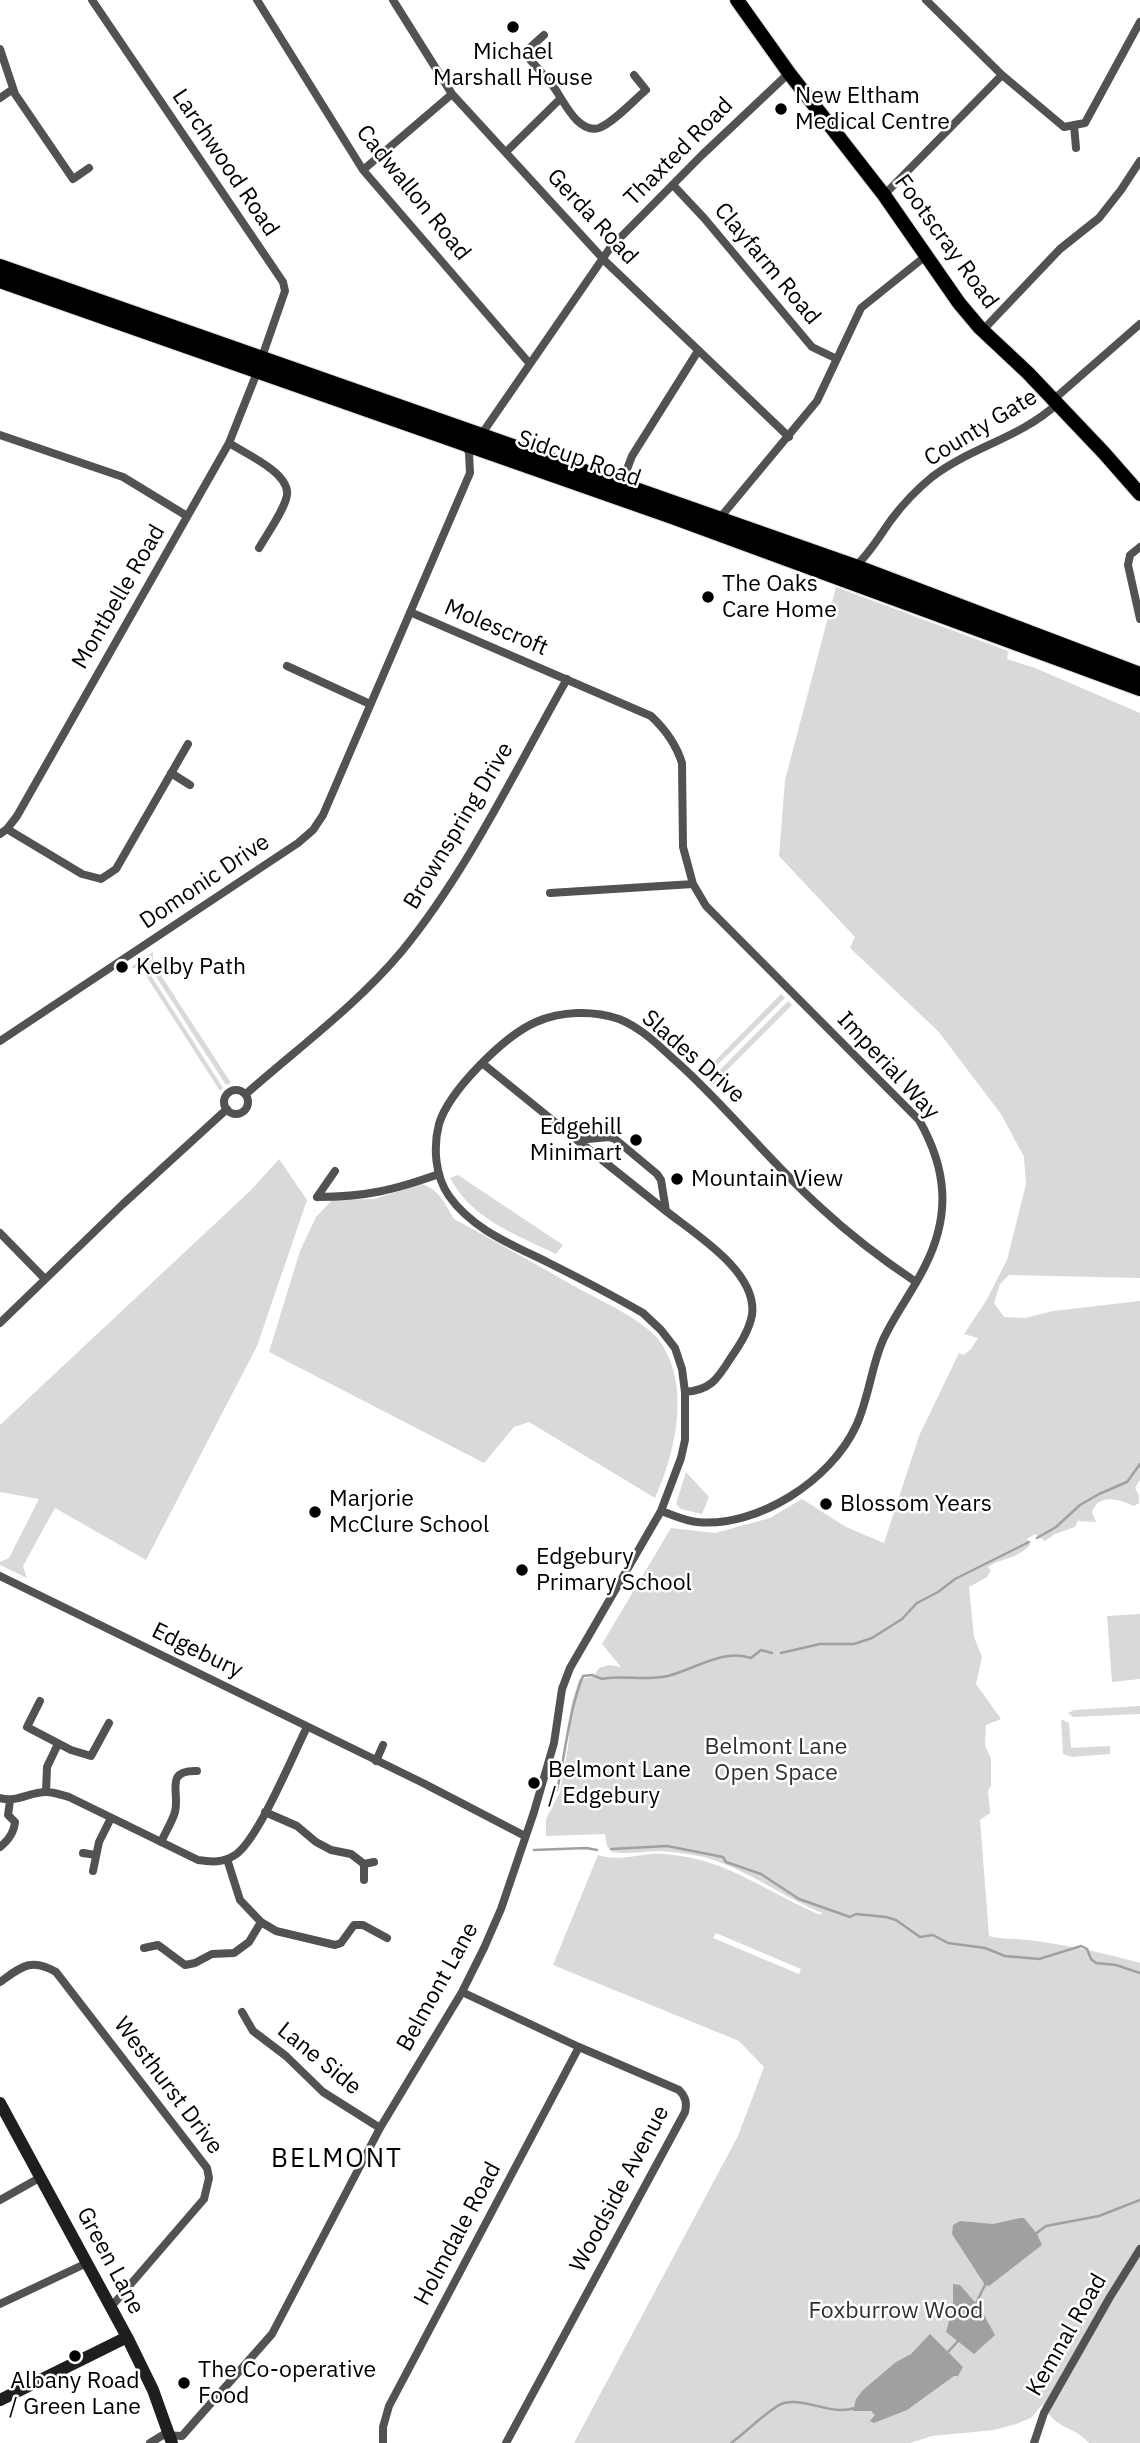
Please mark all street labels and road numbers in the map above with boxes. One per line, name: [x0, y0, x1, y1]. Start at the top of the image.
street label: Larchwood Road: [166, 84, 284, 242]
street label: Thaxted Road: [619, 92, 739, 212]
street label: Cadwallon Road: [350, 120, 476, 266]
street label: Gerda Road: [541, 163, 643, 271]
street label: Footscray Road: [888, 169, 1004, 315]
street label: Clayfarm Road: [708, 197, 826, 331]
street label: County Gate: [919, 383, 1043, 473]
street label: Sidcup Road: [514, 425, 644, 493]
street label: Montbelle Road: [67, 520, 171, 674]
street label: Molescroft: [440, 594, 552, 662]
street label: Brownspring Drive: [398, 738, 520, 914]
street label: Domonic Drive: [135, 828, 275, 936]
street label: Slades Drive: [636, 1005, 750, 1109]
street label: Imperial Way: [831, 1006, 945, 1126]
street label: Edgebury: [147, 1617, 247, 1685]
street label: Belmont Lane: [391, 1918, 485, 2056]
street label: Westhurst Drive: [108, 2012, 228, 2160]
street label: Lane Side: [271, 2017, 367, 2101]
street label: Woodside Avenue: [565, 2101, 675, 2277]
street label: Holmdale Road: [409, 2158, 507, 2310]
street label: Green Lane: [70, 2203, 150, 2319]
street label: Kemnal Road: [1021, 2269, 1113, 2401]

